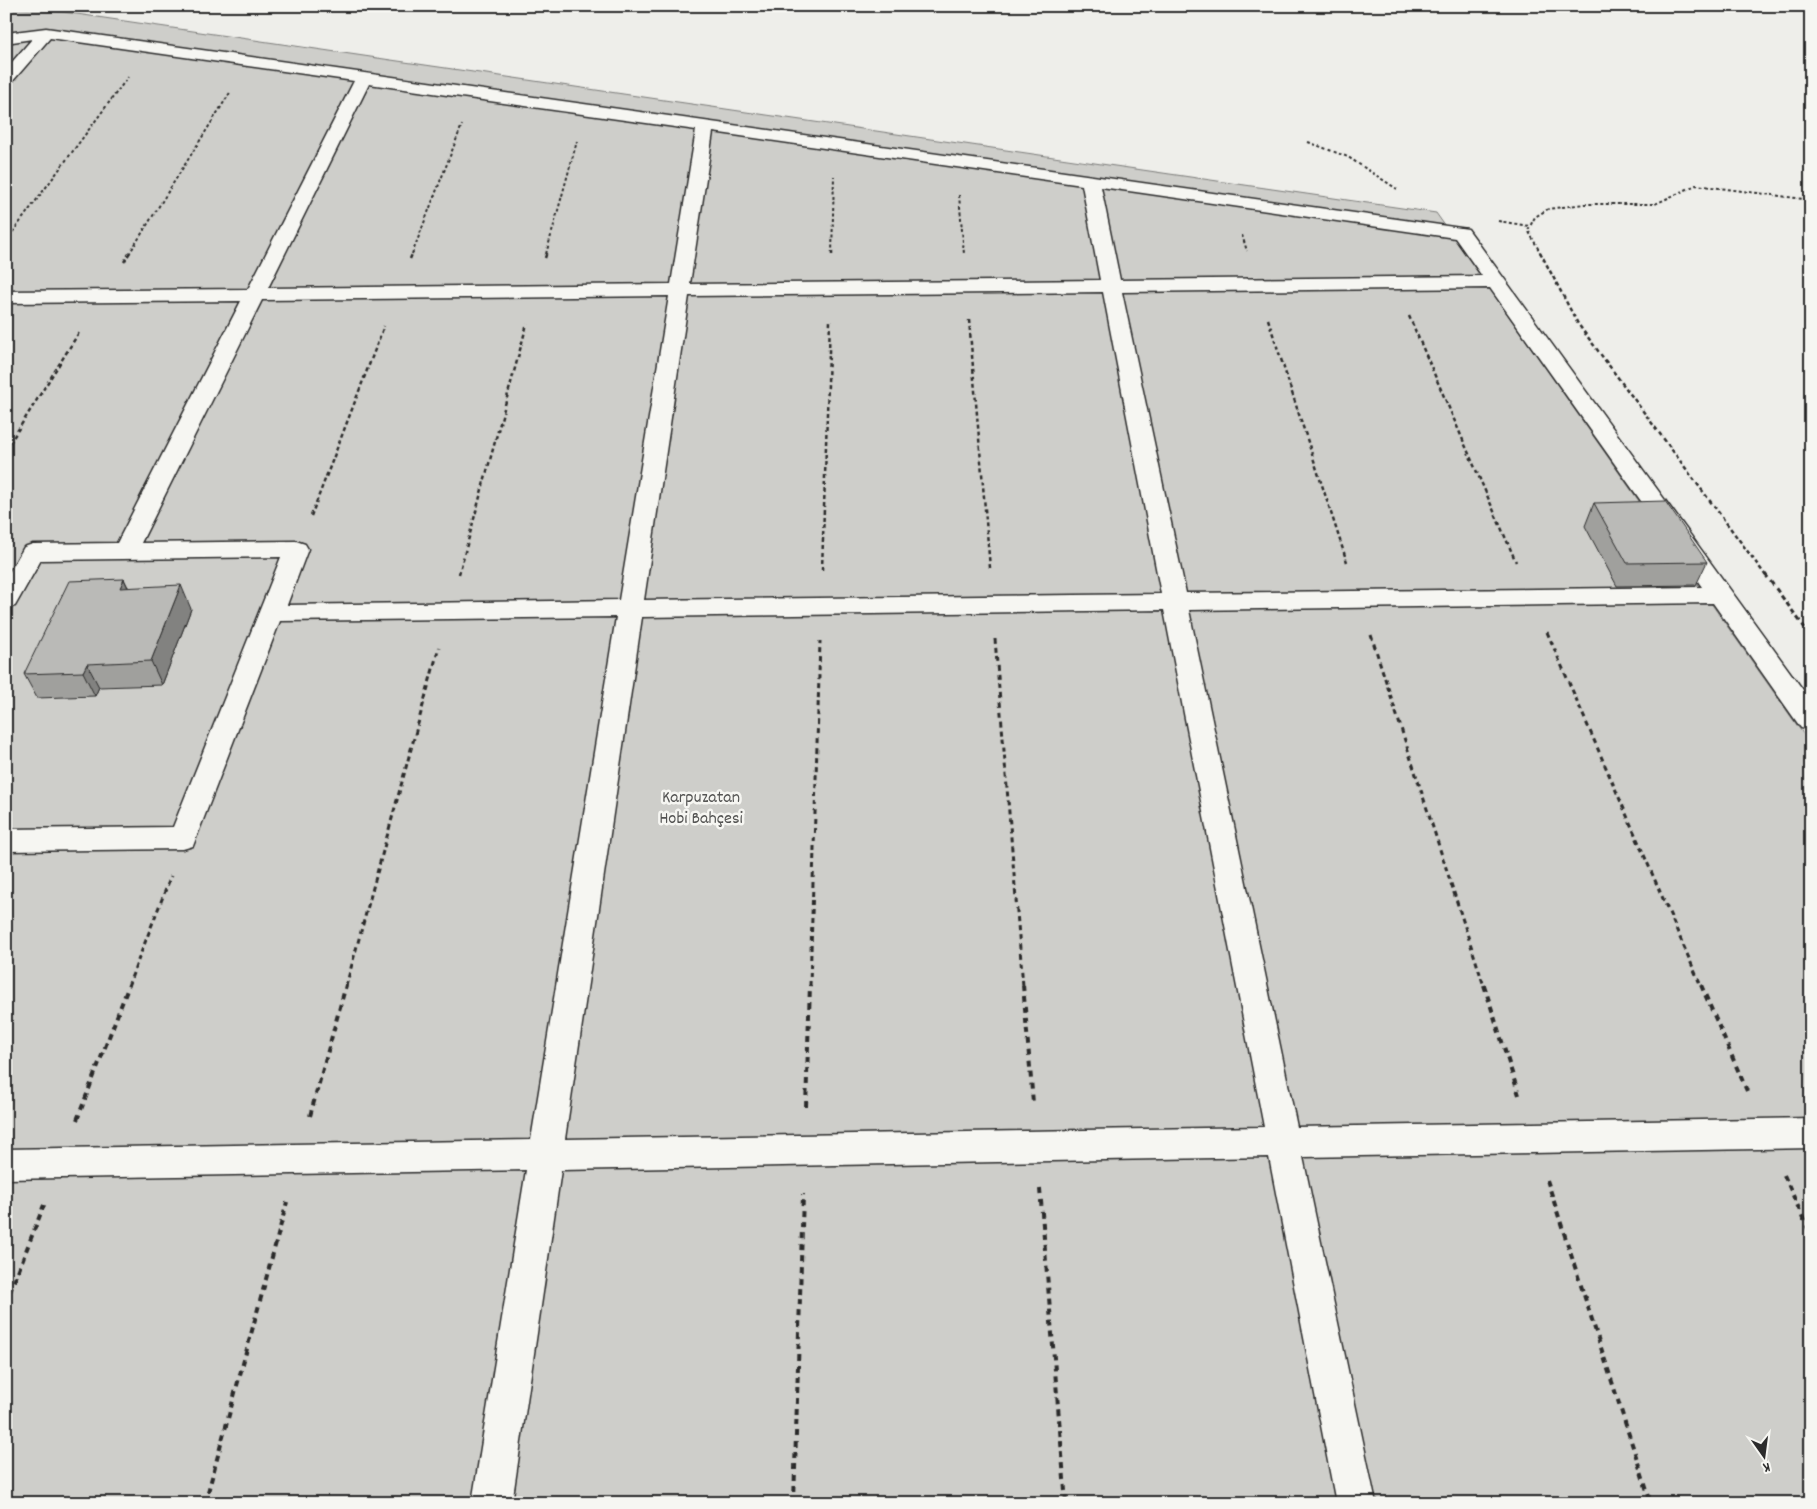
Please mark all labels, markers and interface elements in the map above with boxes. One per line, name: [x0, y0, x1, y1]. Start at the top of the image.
park label: Karpuzatan Hobi Bahçesi: [659, 786, 743, 832]
north arrow: [1740, 1432, 1790, 1482]
text: K: [1761, 1456, 1772, 1477]

